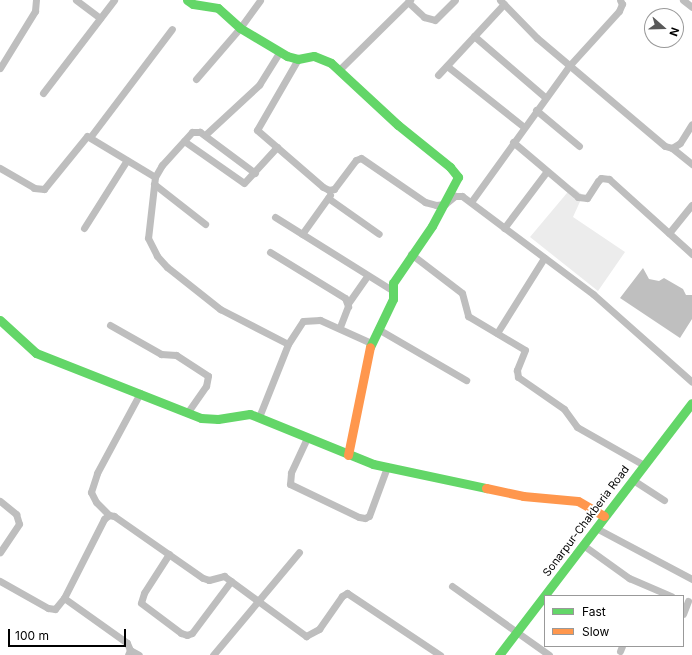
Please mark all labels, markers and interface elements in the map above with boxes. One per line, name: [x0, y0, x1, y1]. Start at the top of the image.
north arrow: [644, 8, 684, 48]
text: N: [666, 25, 682, 38]
street label: Sonarpur-Chakberia Road: [540, 463, 632, 579]
legend: [544, 595, 684, 647]
text: Fast: [582, 604, 606, 619]
scale bar: [10, 621, 128, 647]
text: Slow: [582, 624, 609, 639]
text: 100 m: [15, 628, 49, 643]

